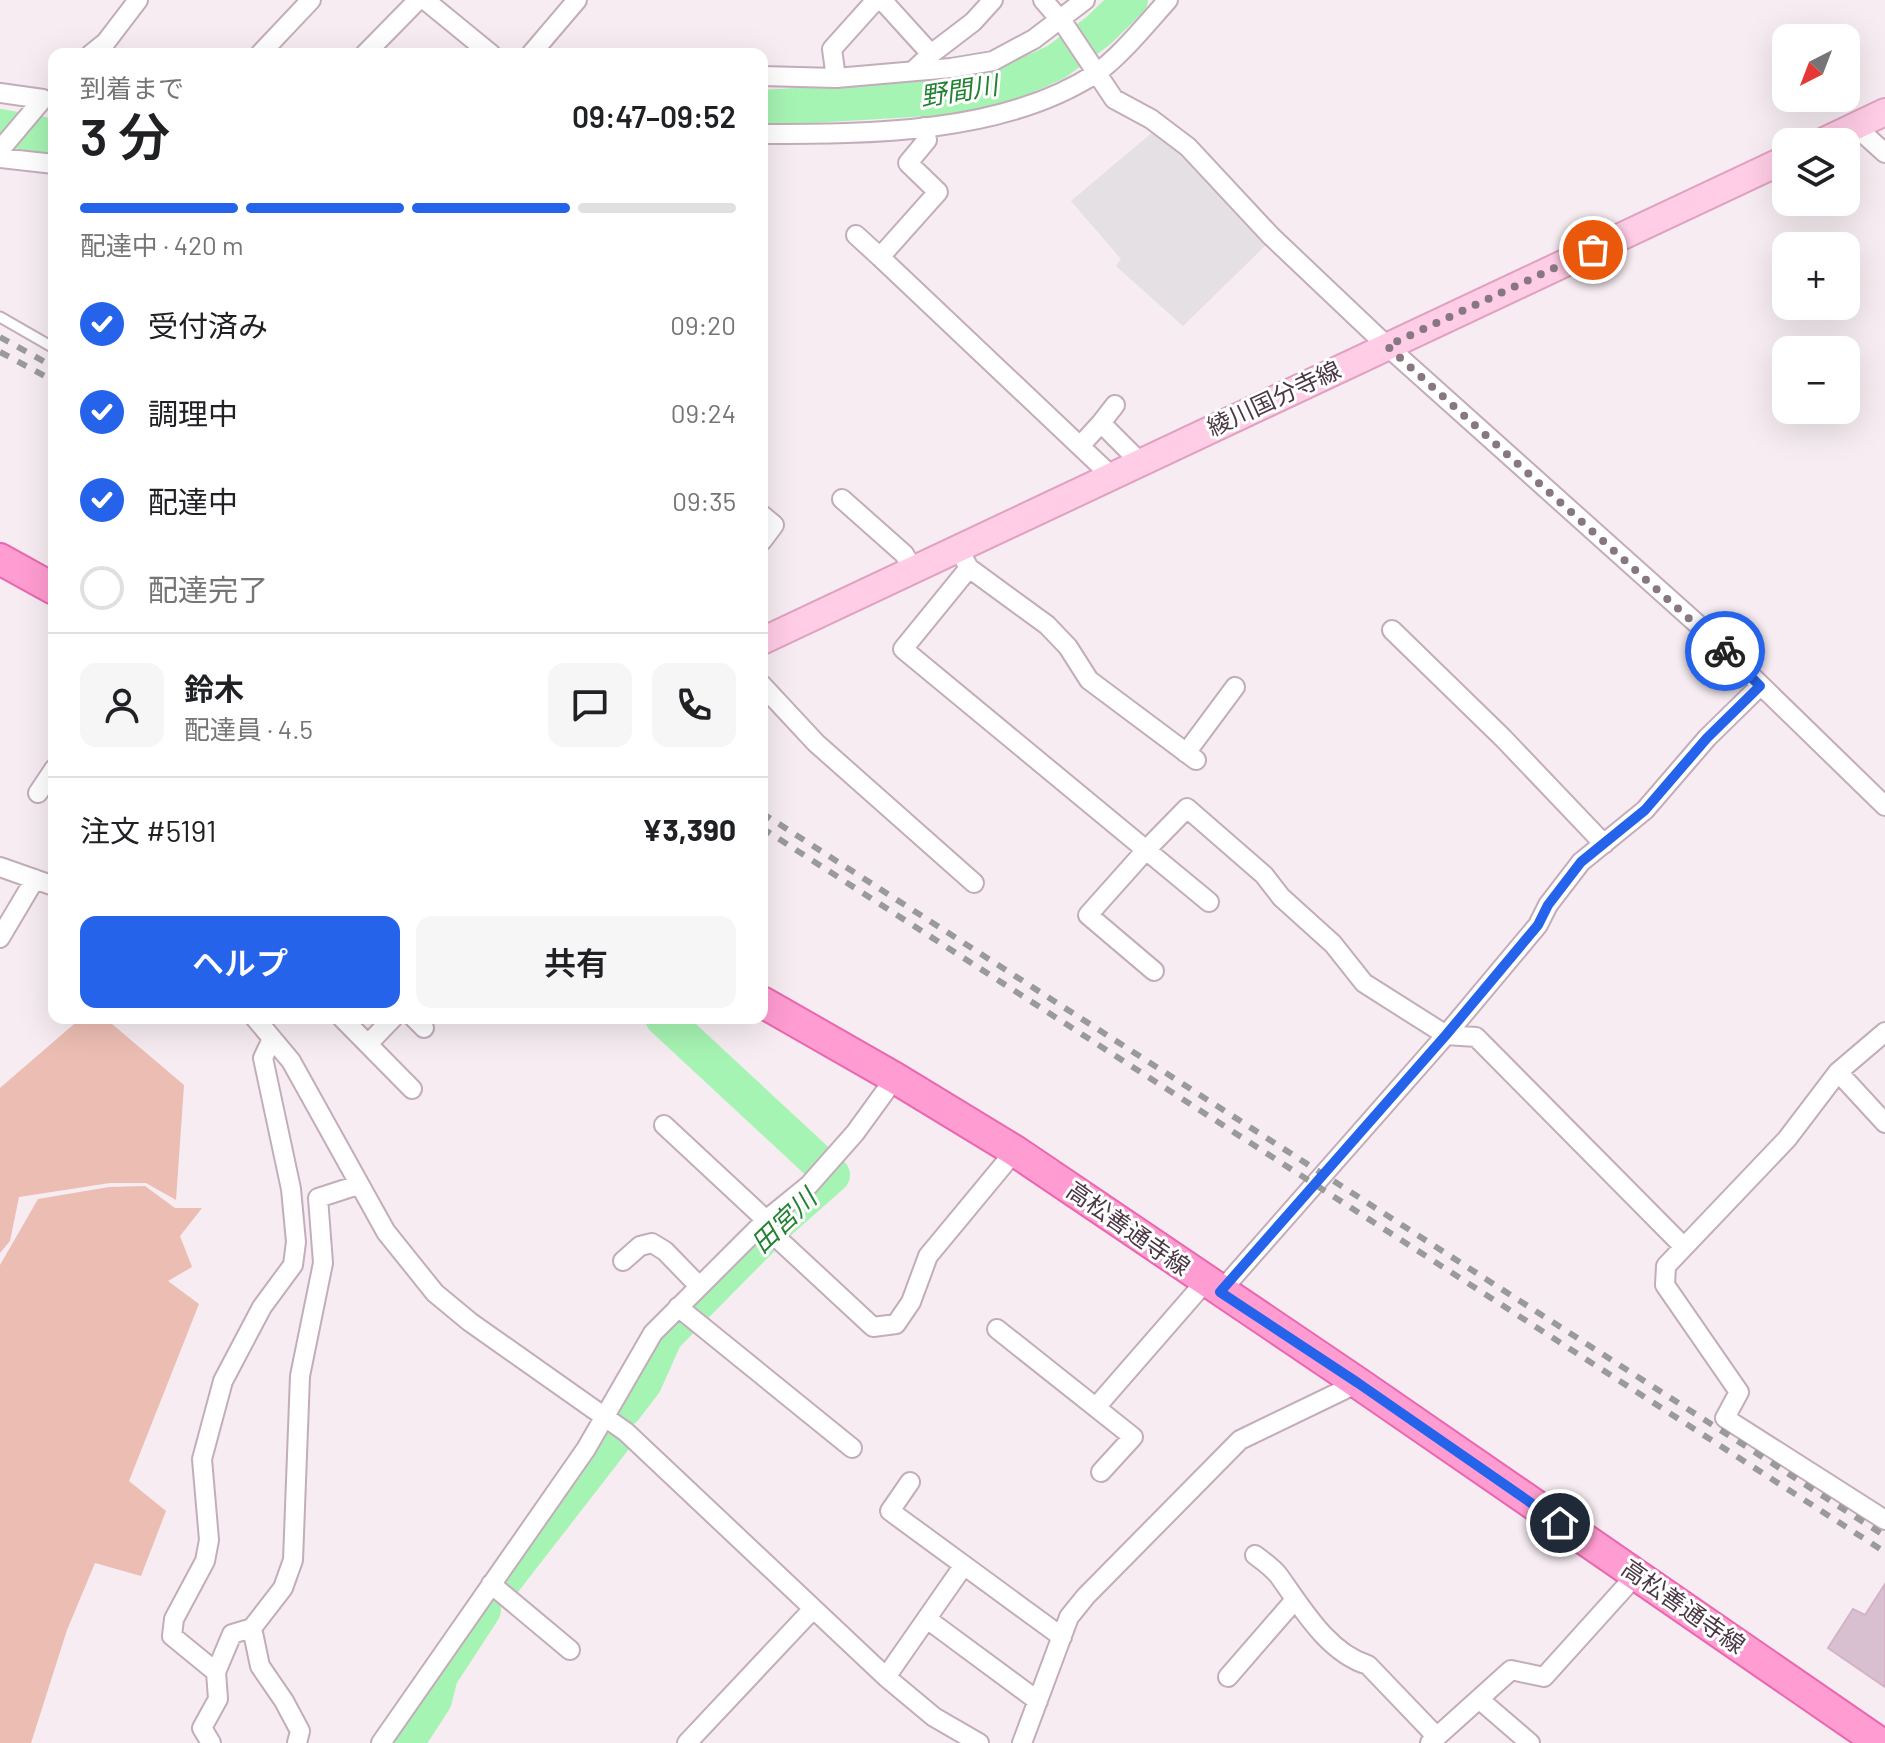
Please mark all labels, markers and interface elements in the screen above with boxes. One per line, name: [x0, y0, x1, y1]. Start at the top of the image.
north arrow: [1772, 24, 1860, 112]
map controls: [1772, 24, 1860, 424]
water label: 野間川: [918, 68, 1003, 111]
text: 到着まで: [80, 72, 184, 103]
text: 09:47–09:52: [572, 98, 736, 134]
text: 3 分: [80, 104, 170, 166]
button: layers: [1772, 128, 1860, 216]
pin: [1559, 216, 1627, 284]
icon: bag: [1571, 228, 1615, 272]
text: 配達中 · 420 m: [80, 229, 244, 260]
button: +: [1772, 232, 1860, 320]
icon: check: [80, 302, 124, 346]
text: 受付済み: [148, 307, 268, 343]
text: 09:20: [670, 309, 736, 340]
button: −: [1772, 336, 1860, 424]
street label: 綾川国分寺線: [1202, 354, 1345, 441]
icon: check: [80, 390, 124, 434]
text: 調理中: [148, 395, 238, 431]
text: 09:24: [671, 397, 736, 428]
icon: check: [80, 478, 124, 522]
text: 配達中: [148, 483, 238, 519]
text: 09:35: [672, 485, 736, 516]
text: 配達完了: [148, 571, 268, 607]
courier: [1685, 611, 1765, 691]
icon: bike: [1703, 629, 1747, 673]
button: person: [80, 663, 164, 747]
button: chat: [548, 663, 632, 747]
button: phone: [652, 663, 736, 747]
text: 鈴木: [184, 670, 244, 706]
text: 配達員 · 4.5: [184, 713, 313, 744]
text: ¥3,390: [642, 811, 736, 847]
text: 注文 #5191: [80, 812, 216, 848]
button: ヘルプ: [80, 916, 400, 1008]
button: 共有: [416, 916, 736, 1008]
street label: 高松善通寺線: [1062, 1175, 1196, 1281]
water label: 田宮川: [744, 1180, 824, 1258]
pin: [1526, 1489, 1594, 1557]
icon: home: [1538, 1501, 1582, 1545]
street label: 高松善通寺線: [1617, 1553, 1751, 1659]

